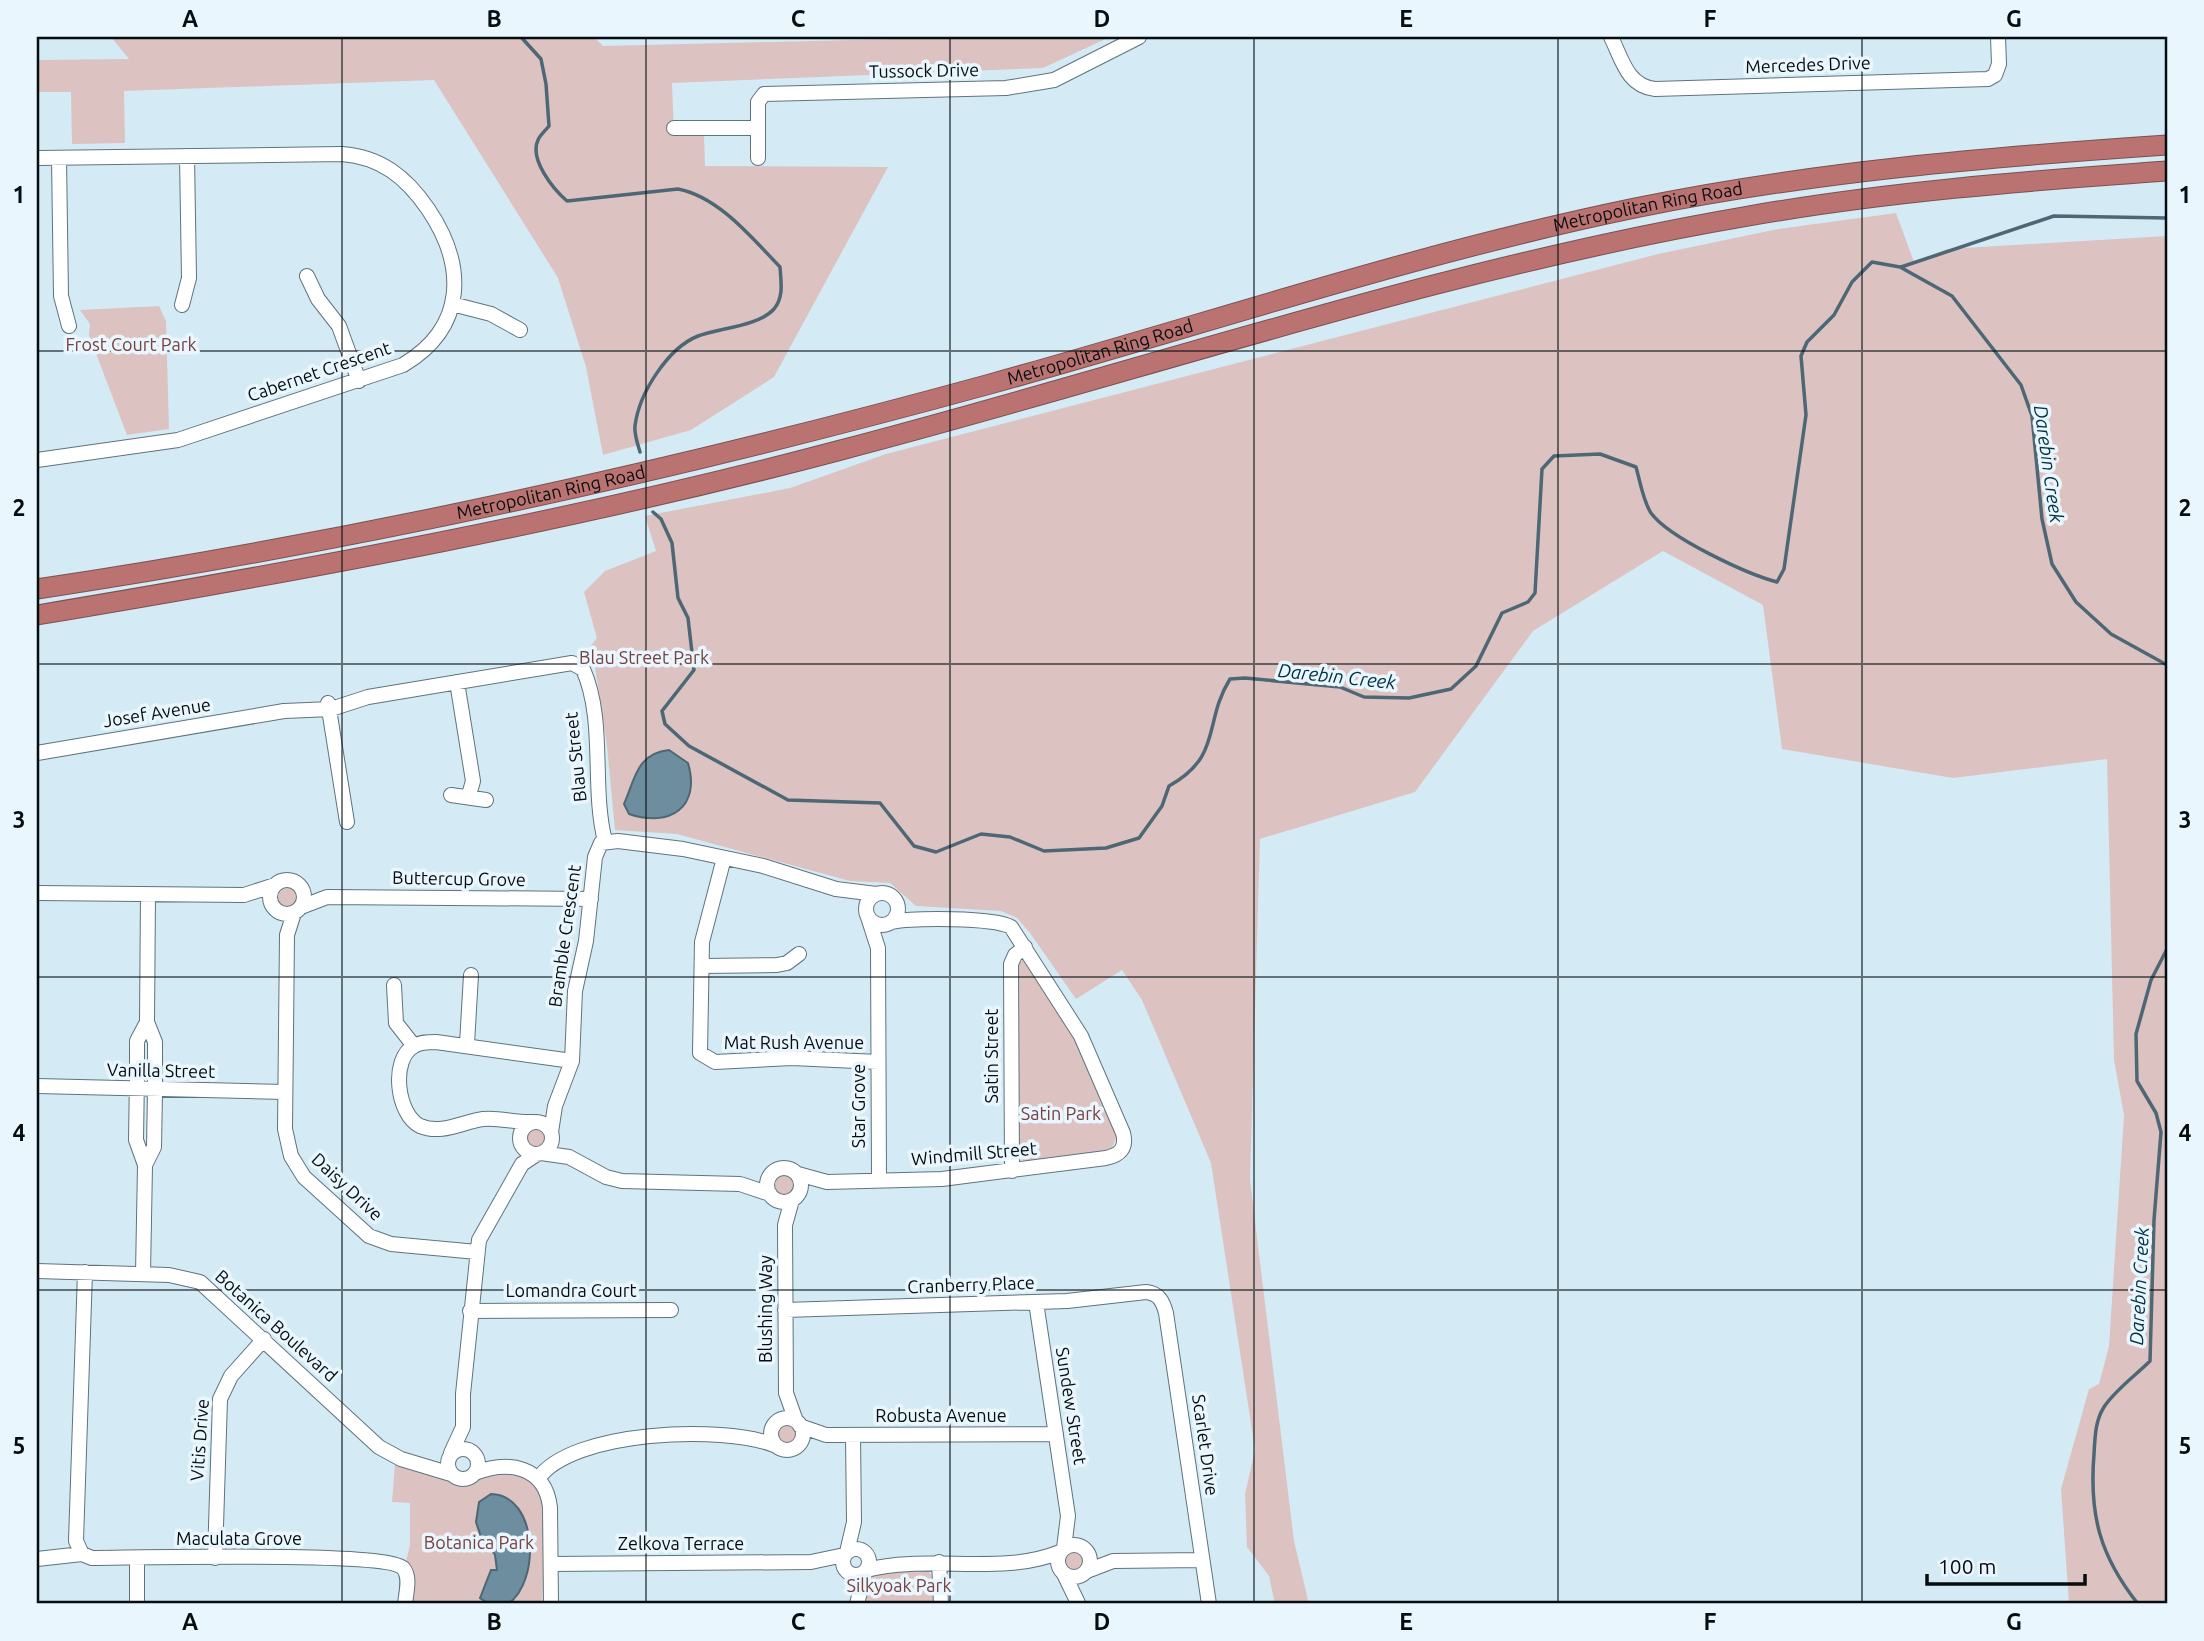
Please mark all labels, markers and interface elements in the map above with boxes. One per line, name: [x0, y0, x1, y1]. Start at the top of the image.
text: A: [182, 6, 198, 31]
text: B: [486, 6, 502, 31]
text: C: [791, 6, 806, 31]
text: D: [1094, 6, 1110, 31]
text: E: [1399, 6, 1413, 31]
text: F: [1704, 6, 1717, 31]
text: G: [2006, 6, 2022, 31]
street label: Mercedes Drive: [1745, 52, 1871, 76]
street label: Tussock Drive: [869, 59, 979, 81]
street label: Metropolitan Ring Road: [1551, 178, 1744, 235]
text: 1: [13, 182, 25, 207]
text: 1: [2179, 182, 2191, 207]
street label: Metropolitan Ring Road: [1005, 315, 1195, 388]
park label: Frost Court Park: [65, 334, 197, 354]
street label: Cabernet Crescent: [244, 337, 393, 405]
water label: Darebin Creek: [2030, 404, 2068, 524]
street label: Metropolitan Ring Road: [455, 461, 647, 522]
text: 2: [13, 495, 25, 520]
text: 2: [2179, 495, 2191, 520]
park label: Blau Street Park: [579, 647, 709, 667]
water label: Darebin Creek: [1277, 659, 1397, 693]
street label: Josef Avenue: [102, 694, 212, 730]
street label: Blau Street: [560, 711, 590, 803]
text: 3: [13, 807, 25, 832]
text: 3: [2179, 807, 2191, 832]
street label: Bramble Crescent: [544, 863, 584, 1008]
street label: Buttercup Grove: [392, 867, 526, 889]
street label: Satin Street: [981, 1009, 1001, 1103]
street label: Mat Rush Avenue: [724, 1032, 864, 1052]
street label: Vanilla Street: [107, 1059, 215, 1081]
street label: Star Grove: [848, 1064, 868, 1148]
park label: Satin Park: [1021, 1103, 1101, 1123]
text: 4: [13, 1120, 26, 1145]
text: 4: [2179, 1120, 2192, 1145]
street label: Windmill Street: [910, 1138, 1038, 1168]
street label: Daisy Drive: [308, 1148, 387, 1224]
water label: Darebin Creek: [2125, 1226, 2153, 1346]
street label: Blushing Way: [755, 1255, 775, 1363]
street label: Botanica Boulevard: [212, 1265, 342, 1385]
street label: Cranberry Place: [907, 1272, 1035, 1296]
street label: Lomandra Court: [505, 1280, 637, 1300]
street label: Sundew Street: [1053, 1346, 1091, 1466]
street label: Scarlet Drive: [1189, 1393, 1223, 1497]
street label: Vitis Drive: [186, 1398, 212, 1482]
street label: Robusta Avenue: [875, 1405, 1007, 1425]
text: 5: [13, 1433, 25, 1458]
text: 5: [2179, 1433, 2191, 1458]
street label: Maculata Grove: [176, 1528, 302, 1548]
park label: Botanica Park: [424, 1532, 534, 1552]
street label: Zelkova Terrace: [618, 1533, 744, 1553]
scale bar: [1927, 1543, 2085, 1587]
text: 100 m: [1938, 1554, 1996, 1578]
park label: Silkyoak Park: [846, 1575, 952, 1595]
text: A: [182, 1609, 198, 1634]
text: B: [486, 1609, 502, 1634]
text: C: [791, 1609, 806, 1634]
text: D: [1094, 1609, 1110, 1634]
text: E: [1399, 1609, 1413, 1634]
text: F: [1704, 1609, 1717, 1634]
text: G: [2006, 1609, 2022, 1634]

